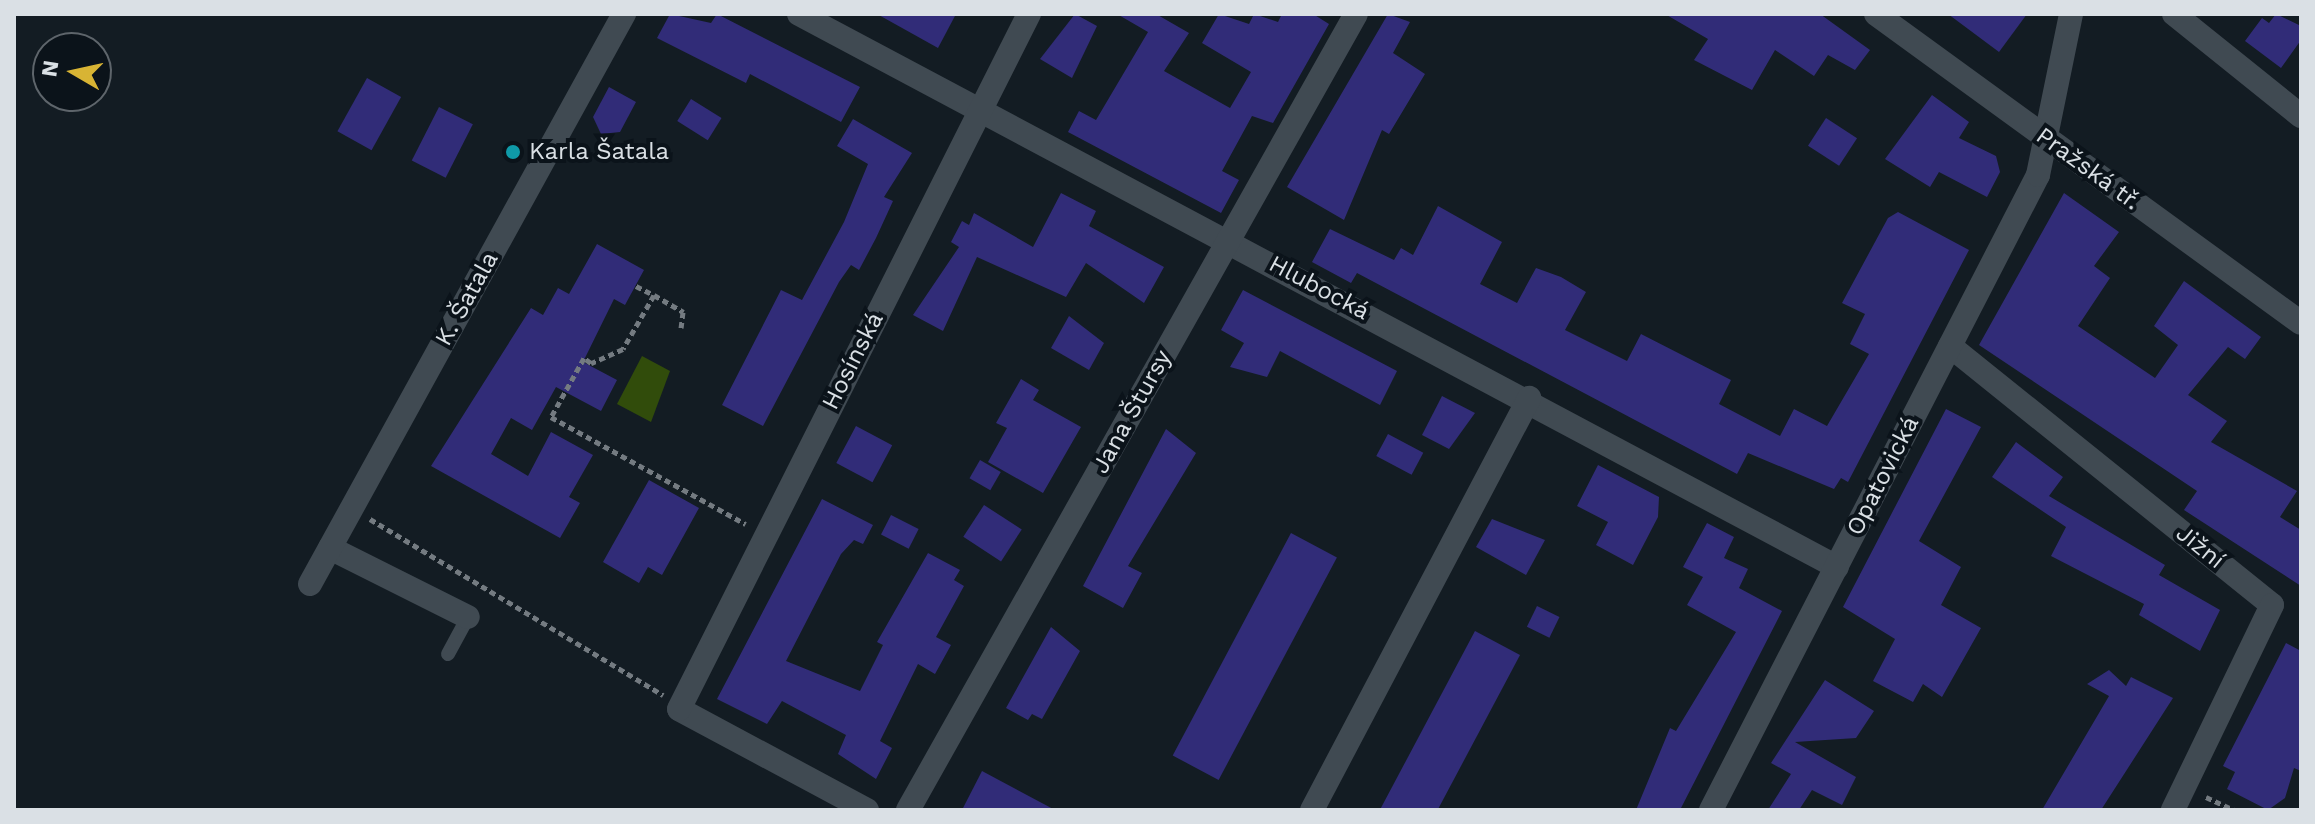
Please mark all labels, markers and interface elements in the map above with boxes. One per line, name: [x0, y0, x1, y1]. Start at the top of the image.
north arrow: [32, 32, 112, 112]
text: N: [36, 58, 63, 78]
street label: Pražská tř.: [2030, 121, 2146, 217]
place label: Karla Šatala: [529, 138, 670, 166]
marker: Karla Šatala: [504, 143, 522, 161]
street label: K. Šatala: [429, 247, 505, 351]
street label: Hlubocká: [1264, 250, 1374, 326]
street label: Hosínská: [816, 308, 890, 414]
street label: Jana Štursy: [1086, 345, 1178, 479]
street label: Opatovická: [1841, 412, 1925, 540]
street label: Jižní: [2170, 519, 2230, 575]

